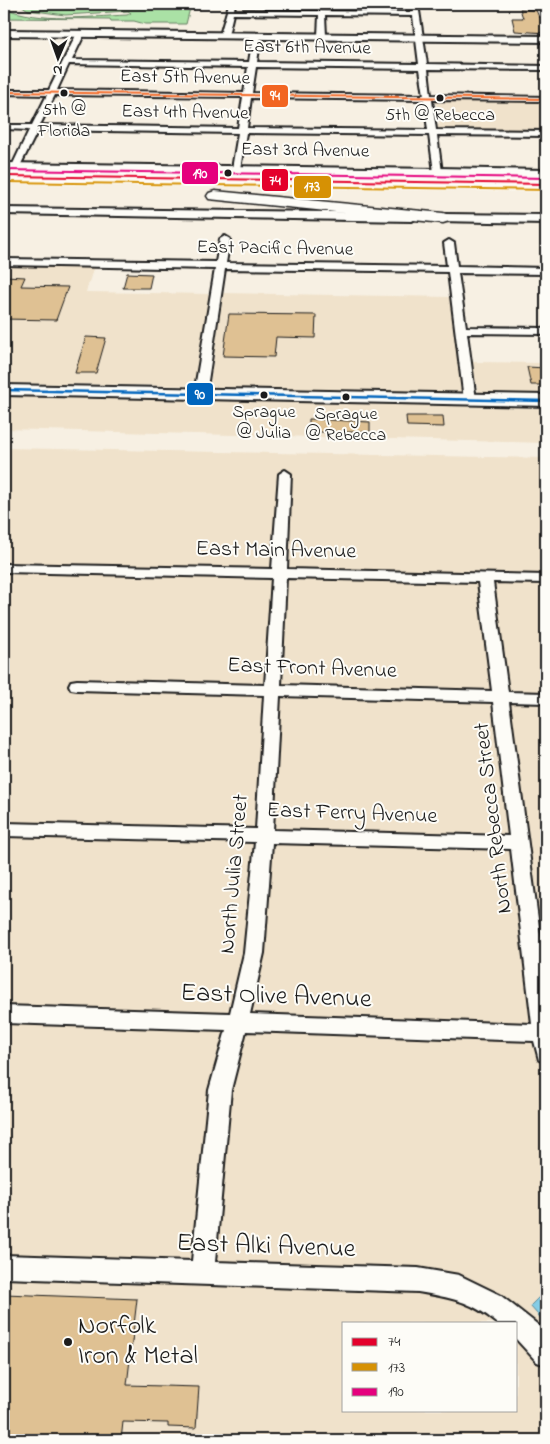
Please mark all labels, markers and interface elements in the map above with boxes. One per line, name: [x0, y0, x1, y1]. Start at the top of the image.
north arrow: [32, 32, 82, 82]
street label: East 6th Avenue: [243, 33, 372, 63]
text: N: [53, 59, 63, 80]
street label: East 5th Avenue: [120, 63, 251, 93]
line badge: 94: [261, 84, 289, 108]
text: 94: [269, 86, 280, 107]
marker: 5th @ Florida: [59, 88, 69, 98]
marker: 5th @ Rebecca: [435, 93, 445, 103]
place label: 5th @ Florida: [37, 98, 90, 145]
street label: East 4th Avenue: [121, 98, 249, 128]
place label: 5th @ Rebecca: [385, 103, 495, 129]
street label: East 3rd Avenue: [240, 136, 370, 166]
line badge: 190: [181, 161, 219, 185]
text: 190: [193, 164, 207, 185]
unlabelled marker: [223, 168, 233, 178]
line badge: 74: [261, 168, 289, 192]
text: 74: [269, 171, 281, 192]
line badge: 173: [293, 175, 332, 199]
text: 173: [304, 177, 320, 198]
street label: East Pacific Avenue: [196, 234, 354, 264]
line badge: 90: [186, 382, 214, 406]
text: 90: [194, 385, 205, 406]
marker: Sprague @ Julia: [259, 390, 269, 400]
marker: Sprague @ Rebecca: [341, 392, 351, 402]
place label: Sprague @ Julia: [232, 400, 296, 447]
place label: Sprague @ Rebecca: [306, 402, 386, 449]
street label: East Main Avenue: [195, 534, 357, 568]
street label: East Front Avenue: [227, 650, 397, 688]
street label: North Rebecca Street: [466, 720, 522, 915]
street label: North Julia Street: [212, 792, 258, 955]
street label: East Ferry Avenue: [266, 795, 438, 834]
street label: East Olive Avenue: [180, 975, 373, 1019]
street label: East Alki Avenue: [176, 1225, 356, 1269]
place label: Norfolk Iron & Metal: [78, 1308, 198, 1376]
legend: [342, 1322, 518, 1412]
text: 74: [388, 1331, 400, 1353]
marker: Norfolk Iron & Metal: [62, 1336, 74, 1348]
text: 173: [388, 1357, 405, 1379]
text: 190: [388, 1381, 404, 1403]

